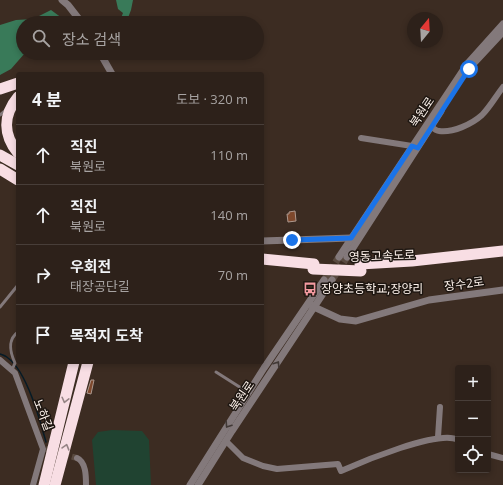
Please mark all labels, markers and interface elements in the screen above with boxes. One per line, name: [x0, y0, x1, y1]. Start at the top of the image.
north arrow: [407, 12, 443, 48]
search box: [16, 16, 264, 60]
icon: search: [30, 27, 52, 49]
text: 장소 검색: [62, 29, 121, 49]
route start: [460, 60, 478, 78]
text: 4 분: [32, 88, 62, 111]
text: 도보 · 320 m: [176, 90, 248, 108]
street label: 북원로: [405, 93, 438, 130]
text: 직진: [70, 136, 98, 156]
icon: ahead: [32, 144, 54, 166]
text: 110 m: [210, 146, 248, 164]
text: 북원로: [70, 157, 106, 175]
text: 직진: [70, 196, 98, 216]
icon: ahead: [32, 204, 54, 226]
text: 140 m: [210, 206, 248, 224]
text: 북원로: [70, 217, 106, 235]
route end: [283, 231, 301, 249]
street label: 영동고속도로: [349, 246, 415, 265]
text: 우회전: [70, 256, 111, 276]
icon: right: [32, 264, 54, 286]
text: 70 m: [218, 266, 248, 284]
street label: 장수2로: [443, 272, 485, 295]
text: 태장공단길: [70, 277, 130, 295]
place label: 장양초등학교;장양리: [321, 280, 424, 297]
bus stop icon: 장양초등학교;장양리: [302, 281, 318, 297]
icon: arrive: [32, 324, 54, 346]
text: 목적지 도착: [70, 325, 143, 345]
one-way arrow: [272, 361, 280, 368]
map controls: [455, 365, 491, 473]
button: +: [455, 365, 491, 401]
street label: 북원로: [225, 377, 258, 414]
street label: 노하길: [30, 396, 57, 433]
one-way arrow: [62, 397, 70, 403]
button: −: [455, 401, 491, 437]
one-way arrow: [225, 421, 232, 428]
button: locate: [455, 437, 491, 473]
one-way arrow: [61, 444, 70, 451]

